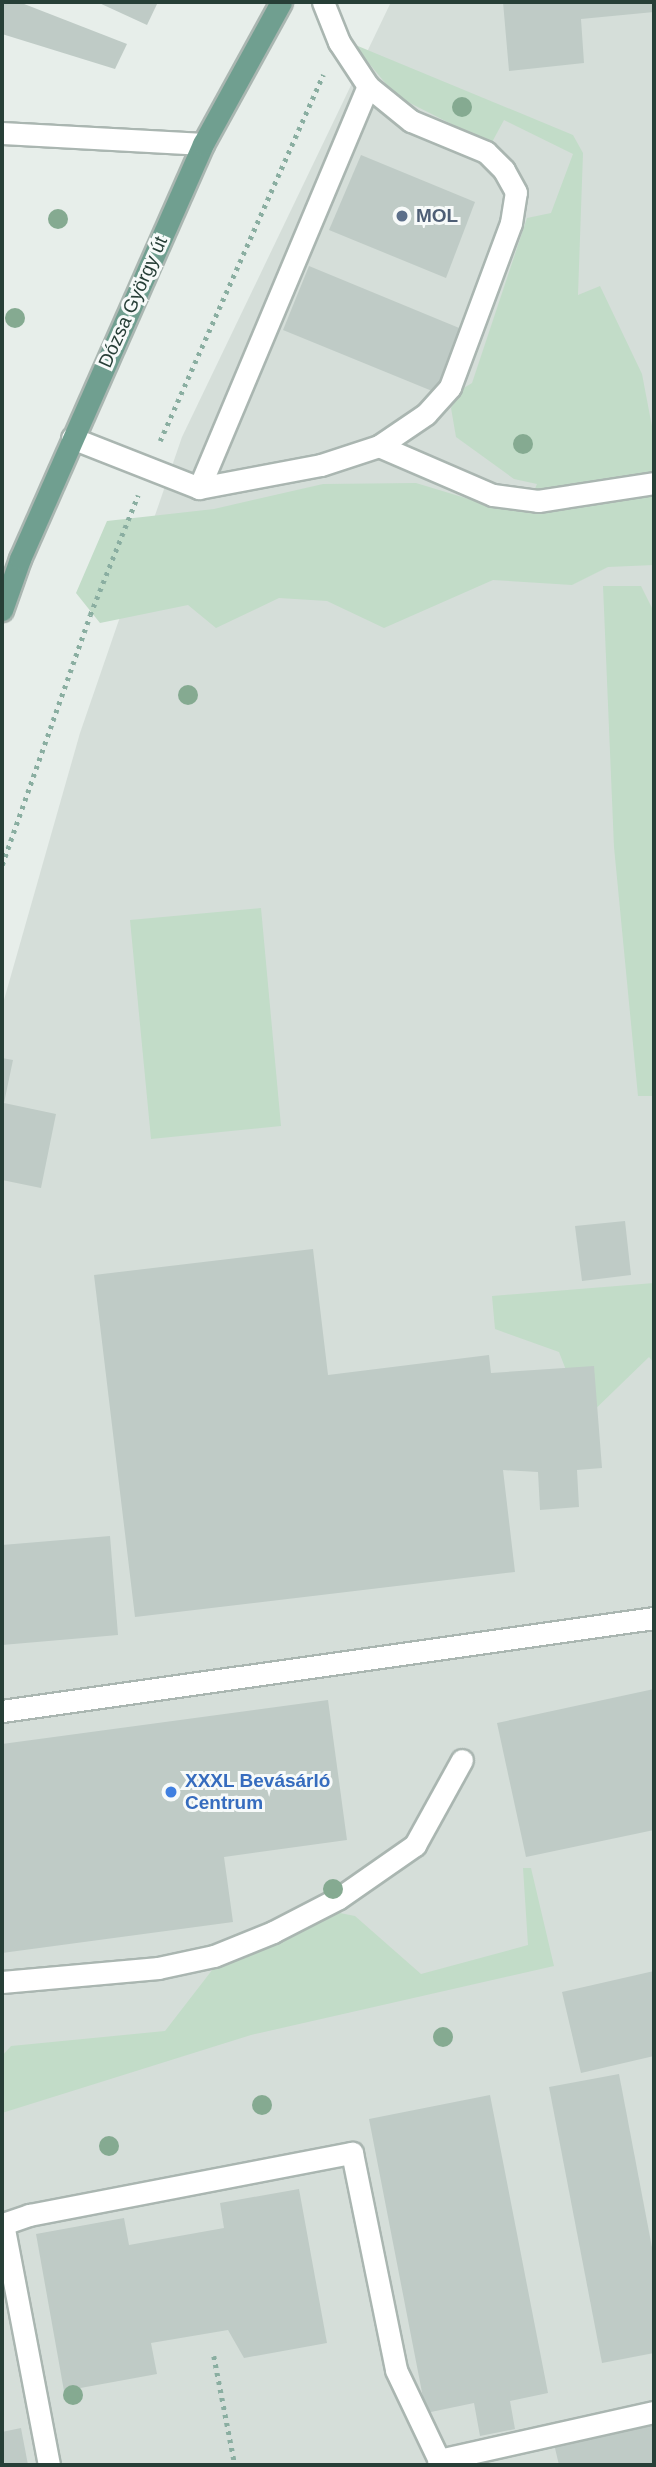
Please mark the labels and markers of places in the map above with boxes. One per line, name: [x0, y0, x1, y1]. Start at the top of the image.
place label: MOL: [416, 205, 458, 227]
marker: MOL: [394, 208, 410, 224]
place label: XXXL Bevásárló Centrum: [185, 1770, 331, 1814]
marker: XXXL Bevásárló Centrum: [163, 1784, 179, 1800]

